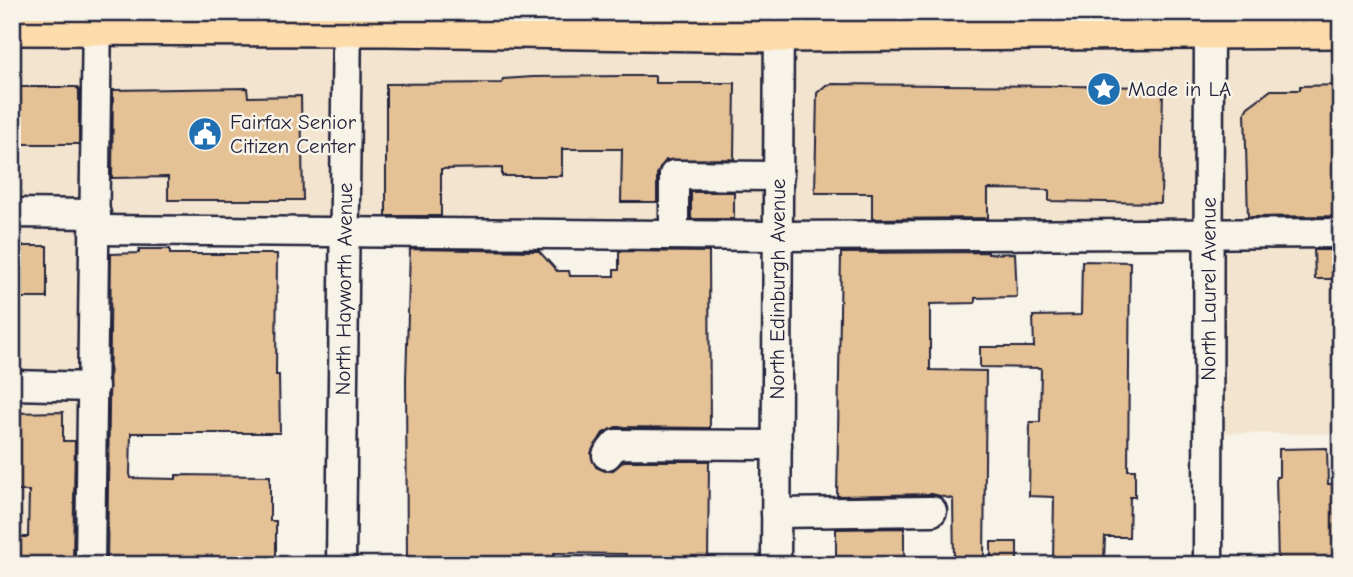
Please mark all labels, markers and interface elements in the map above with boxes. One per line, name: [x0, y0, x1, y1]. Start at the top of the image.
place icon: Made in LA: [1085, 70, 1123, 108]
place label: Made in LA: [1128, 77, 1231, 101]
place label: Fairfax Senior Citizen Center: [230, 110, 357, 158]
public building icon: Fairfax Senior Citizen Center: [186, 115, 224, 153]
street label: North Edinburgh Avenue: [765, 178, 790, 400]
street label: North Hayworth Avenue: [331, 182, 357, 396]
street label: North Laurel Avenue: [1196, 197, 1221, 381]

